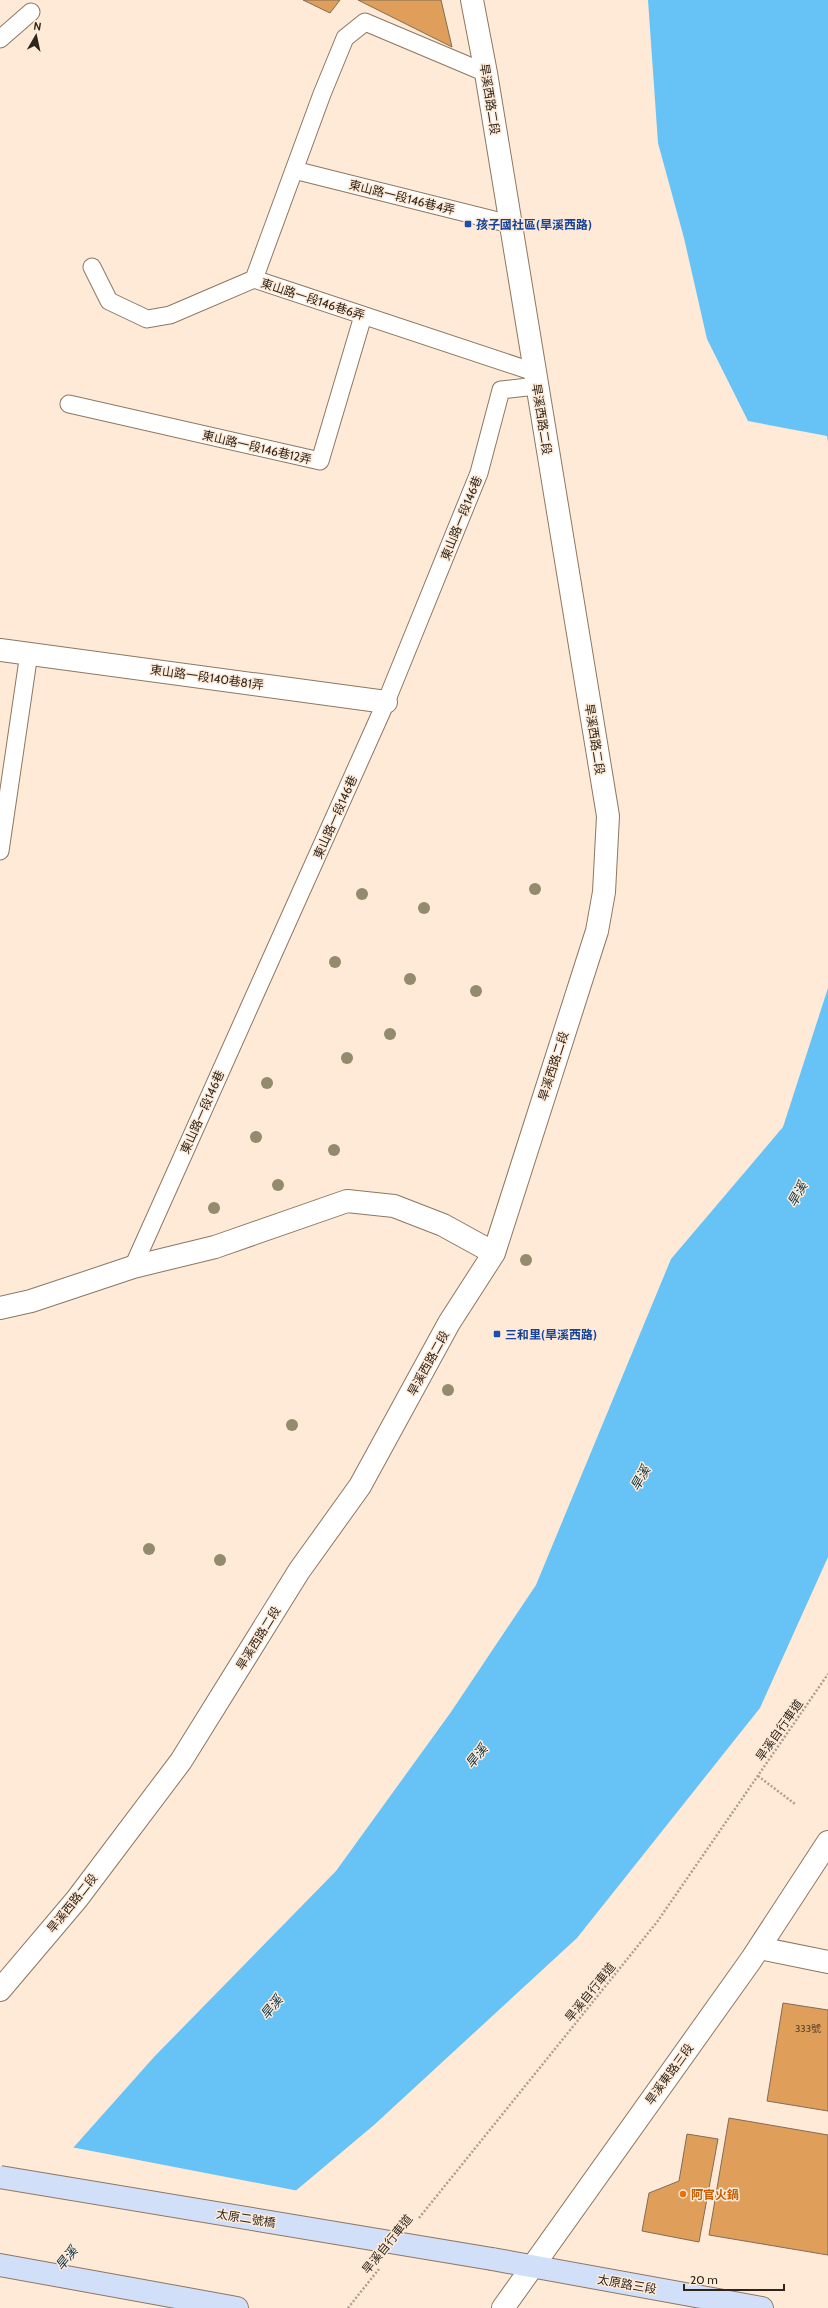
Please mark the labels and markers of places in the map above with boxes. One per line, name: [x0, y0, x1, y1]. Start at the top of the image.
place label: 孩子國社區(旱溪西路): [476, 217, 592, 232]
marker: 孩子國社區(旱溪西路): [463, 219, 473, 229]
place label: 三和里(旱溪西路): [505, 1327, 597, 1342]
marker: 三和里(旱溪西路): [492, 1329, 502, 1339]
place label: 阿官火鍋: [691, 2187, 739, 2202]
marker: 阿官火鍋: [678, 2189, 688, 2199]

